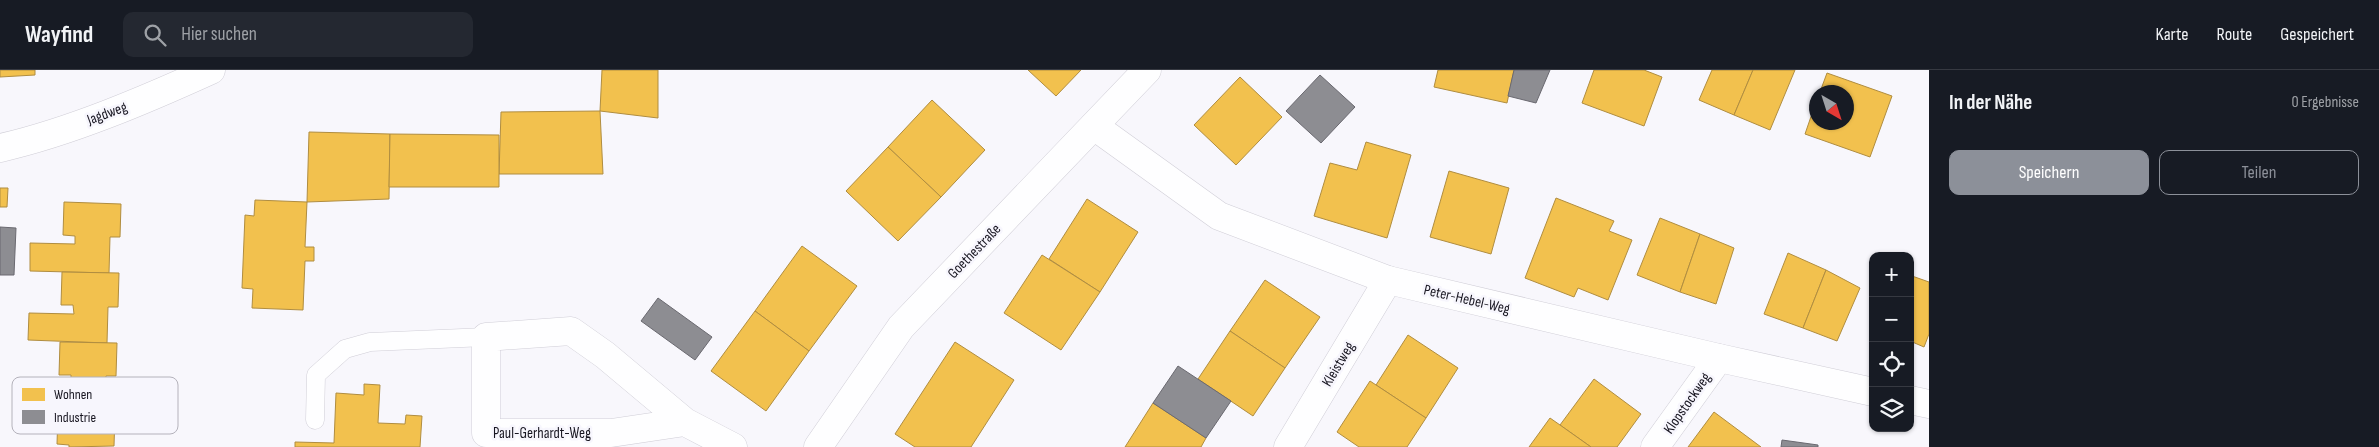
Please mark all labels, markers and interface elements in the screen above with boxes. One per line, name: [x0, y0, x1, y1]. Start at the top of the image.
search box: [123, 12, 473, 57]
text: Wayfind: [25, 20, 93, 49]
icon: search: [141, 21, 169, 49]
text: Hier suchen: [181, 23, 257, 46]
text: Karte: [2156, 24, 2189, 45]
text: Route: [2217, 24, 2252, 45]
text: Gespeichert: [2280, 24, 2354, 45]
north arrow: [1809, 85, 1854, 130]
text: In der Nähe: [1949, 90, 2032, 115]
text: 0 Ergebnisse: [2292, 93, 2359, 112]
street label: Jagdweg: [84, 97, 130, 130]
button: Speichern: [1949, 150, 2149, 195]
button: Teilen: [2159, 150, 2359, 195]
street label: Goethestraße: [944, 220, 1005, 283]
map controls: [1869, 252, 1914, 432]
button: +: [1869, 252, 1914, 297]
street label: Peter-Hebel-Weg: [1422, 280, 1512, 319]
button: −: [1869, 297, 1914, 342]
street label: Kleistweg: [1318, 338, 1359, 390]
button: locate: [1869, 342, 1914, 387]
street label: Klopstockweg: [1659, 369, 1715, 438]
legend: [12, 377, 178, 434]
text: Wohnen: [54, 386, 92, 403]
button: layers: [1869, 387, 1914, 432]
text: Industrie: [54, 409, 96, 426]
street label: Paul-Gerhardt-Weg: [493, 424, 591, 443]

